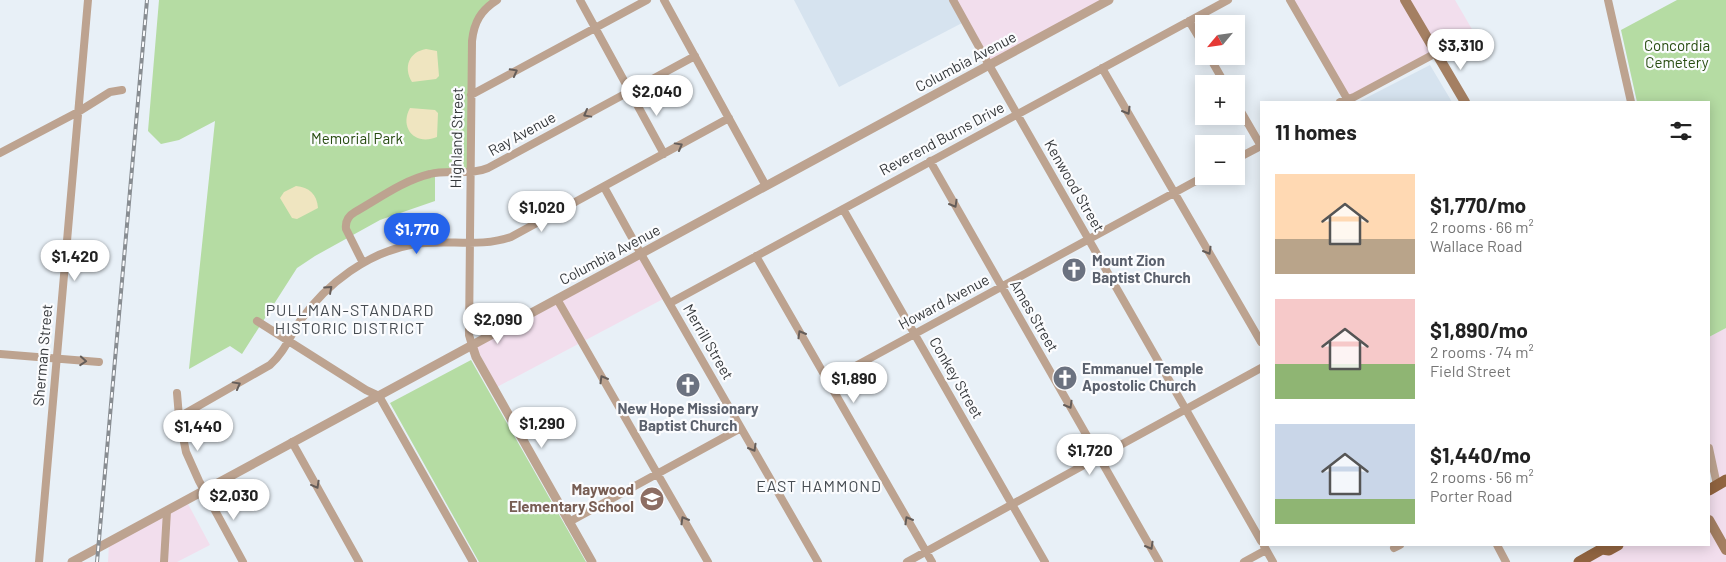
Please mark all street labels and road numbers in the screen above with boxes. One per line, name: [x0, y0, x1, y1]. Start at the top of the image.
street label: Columbia Avenue: [912, 27, 1019, 95]
street label: Highland Street: [446, 87, 466, 189]
street label: Reverend Burns Drive: [876, 98, 1007, 179]
street label: Ray Avenue: [485, 107, 558, 159]
street label: Kenwood Street: [1041, 136, 1109, 235]
street label: Columbia Avenue: [556, 220, 663, 288]
street label: Howard Avenue: [895, 270, 992, 333]
street label: Ames Street: [1007, 276, 1063, 355]
street label: Merrill Street: [680, 300, 738, 383]
street label: Sherman Street: [29, 303, 55, 407]
street label: Conkey Street: [926, 333, 987, 422]

